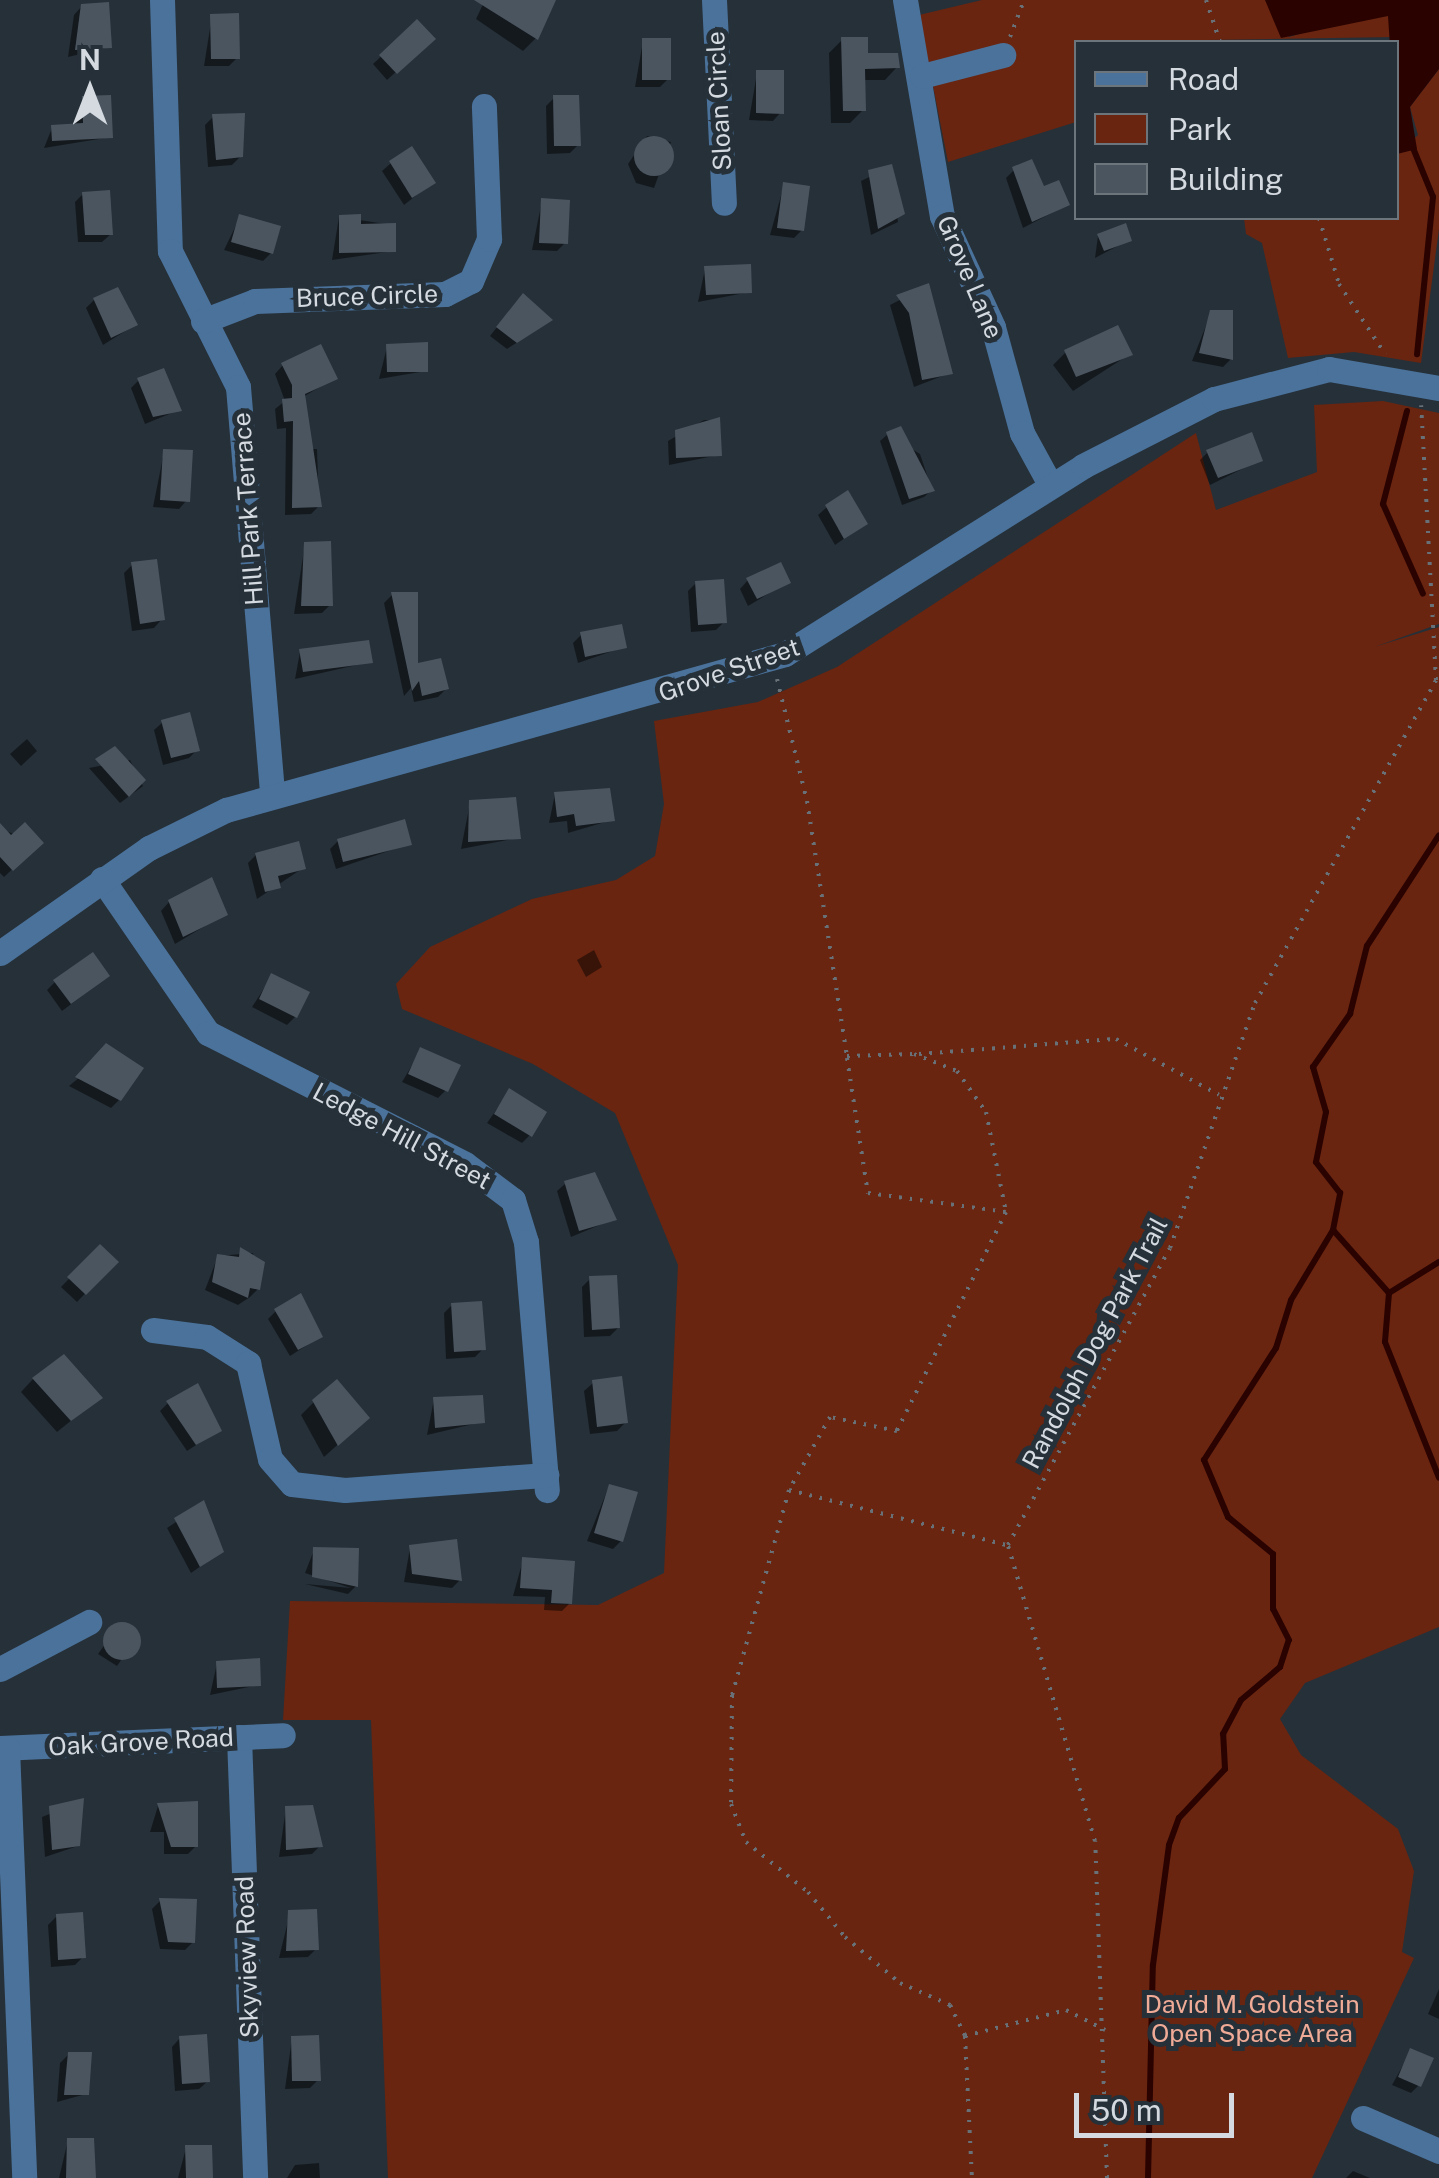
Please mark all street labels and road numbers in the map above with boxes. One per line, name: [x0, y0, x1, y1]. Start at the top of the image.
street label: Sloan Circle: [700, 30, 738, 172]
street label: Grove Lane: [931, 211, 1009, 343]
street label: Bruce Circle: [295, 279, 439, 313]
street label: Hill Park Terrace: [226, 411, 270, 607]
street label: Grove Street: [654, 632, 804, 708]
street label: Ledge Hill Street: [308, 1076, 496, 1196]
street label: Randolph Dog Park Trail: [1016, 1212, 1174, 1474]
street label: Oak Grove Road: [48, 1722, 234, 1762]
street label: Skyview Road: [229, 1875, 265, 2039]

